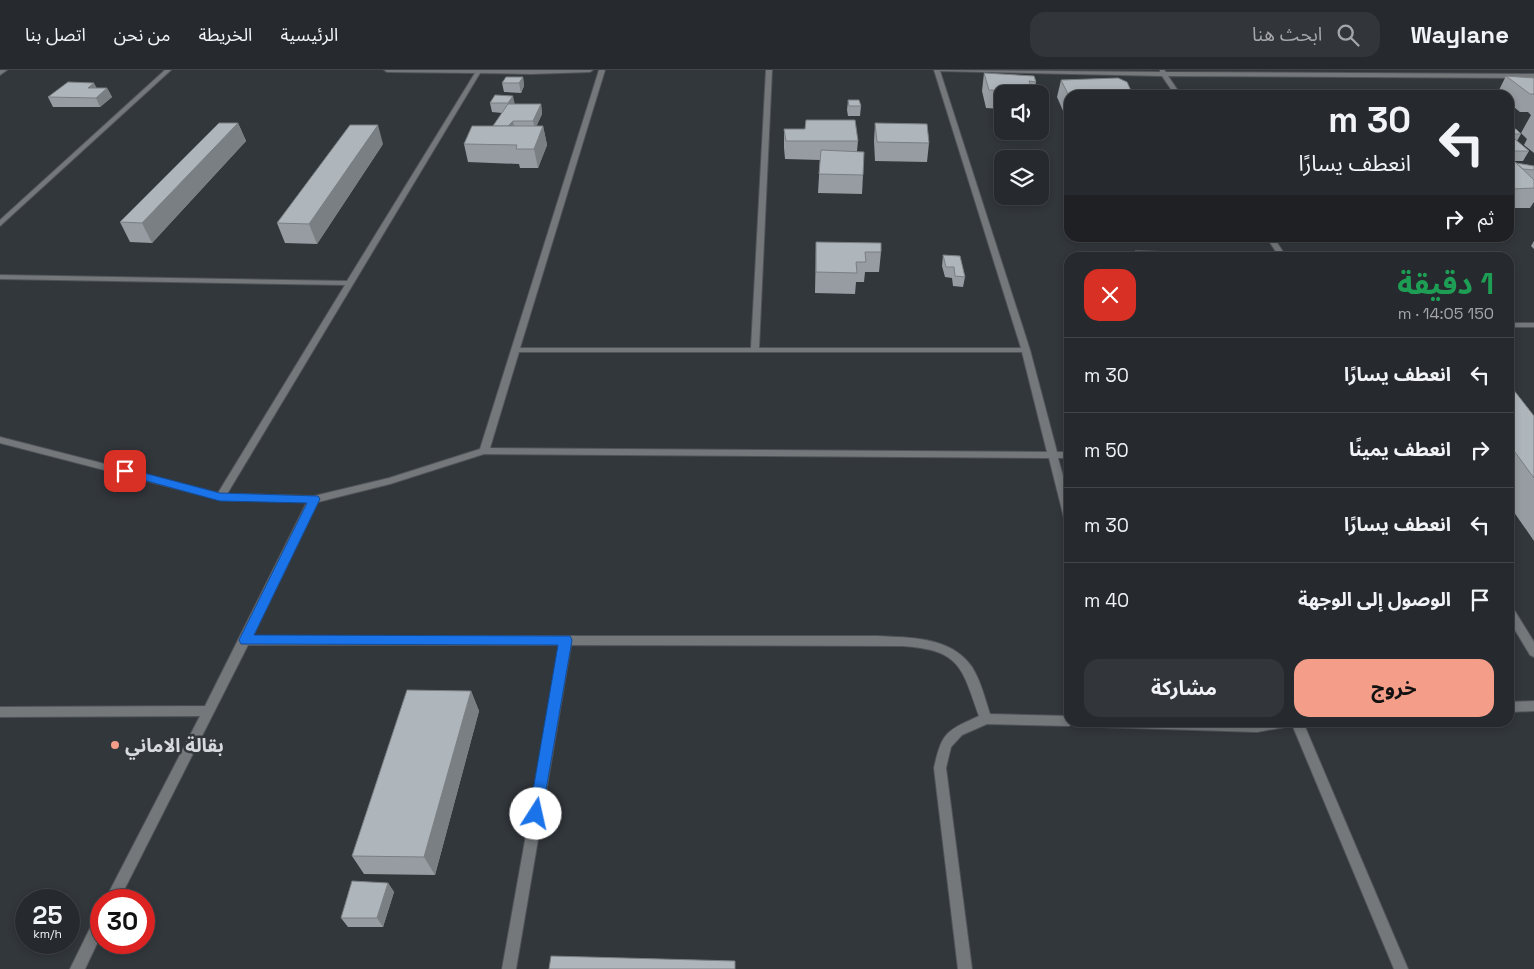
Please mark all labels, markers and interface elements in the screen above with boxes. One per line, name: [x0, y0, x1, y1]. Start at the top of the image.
search box: [1030, 12, 1380, 57]
text: Waylane: [1410, 19, 1509, 50]
icon: search: [1334, 21, 1362, 49]
text: ابحث هنا: [1252, 22, 1322, 47]
text: اتصل بنا: [25, 23, 86, 46]
text: من نحن: [114, 23, 170, 46]
text: الخريطة: [198, 23, 252, 46]
text: الرئيسية: [280, 23, 338, 46]
map controls: [994, 85, 1049, 205]
button: sound: [994, 85, 1049, 140]
text: 30 m: [1328, 98, 1411, 142]
icon: left: [1429, 110, 1494, 175]
text: انعطف يسارًا: [1299, 149, 1411, 177]
button: layers: [994, 150, 1049, 205]
icon: right: [1440, 205, 1468, 233]
text: ثم: [1478, 206, 1494, 231]
text: 1 دقيقة: [1397, 264, 1494, 303]
button: close: [1084, 269, 1136, 321]
text: 150 m · 14:05: [1398, 303, 1494, 324]
icon: left: [1466, 361, 1494, 389]
text: انعطف يسارًا: [1344, 362, 1451, 387]
text: 30 m: [1084, 363, 1129, 388]
icon: right: [1466, 436, 1494, 464]
text: انعطف يمينًا: [1349, 437, 1451, 462]
text: 50 m: [1084, 438, 1129, 463]
pin: [104, 450, 146, 492]
icon: arrive: [111, 457, 139, 485]
icon: left: [1466, 511, 1494, 539]
text: انعطف يسارًا: [1344, 512, 1451, 537]
text: 30 m: [1084, 513, 1129, 538]
icon: arrive: [1466, 586, 1494, 614]
text: الوصول إلى الوجهة: [1298, 587, 1451, 612]
text: 40 m: [1084, 588, 1129, 613]
button: مشاركة: [1084, 659, 1284, 717]
button: خروج: [1294, 659, 1494, 717]
place label: بقالة الاماني: [125, 733, 224, 760]
marker: بقالة الاماني: [109, 739, 121, 751]
position arrow: [509, 787, 561, 839]
speed limit sign: 30: [90, 889, 155, 954]
text: 25: [33, 899, 62, 931]
text: km/h: [33, 926, 62, 942]

